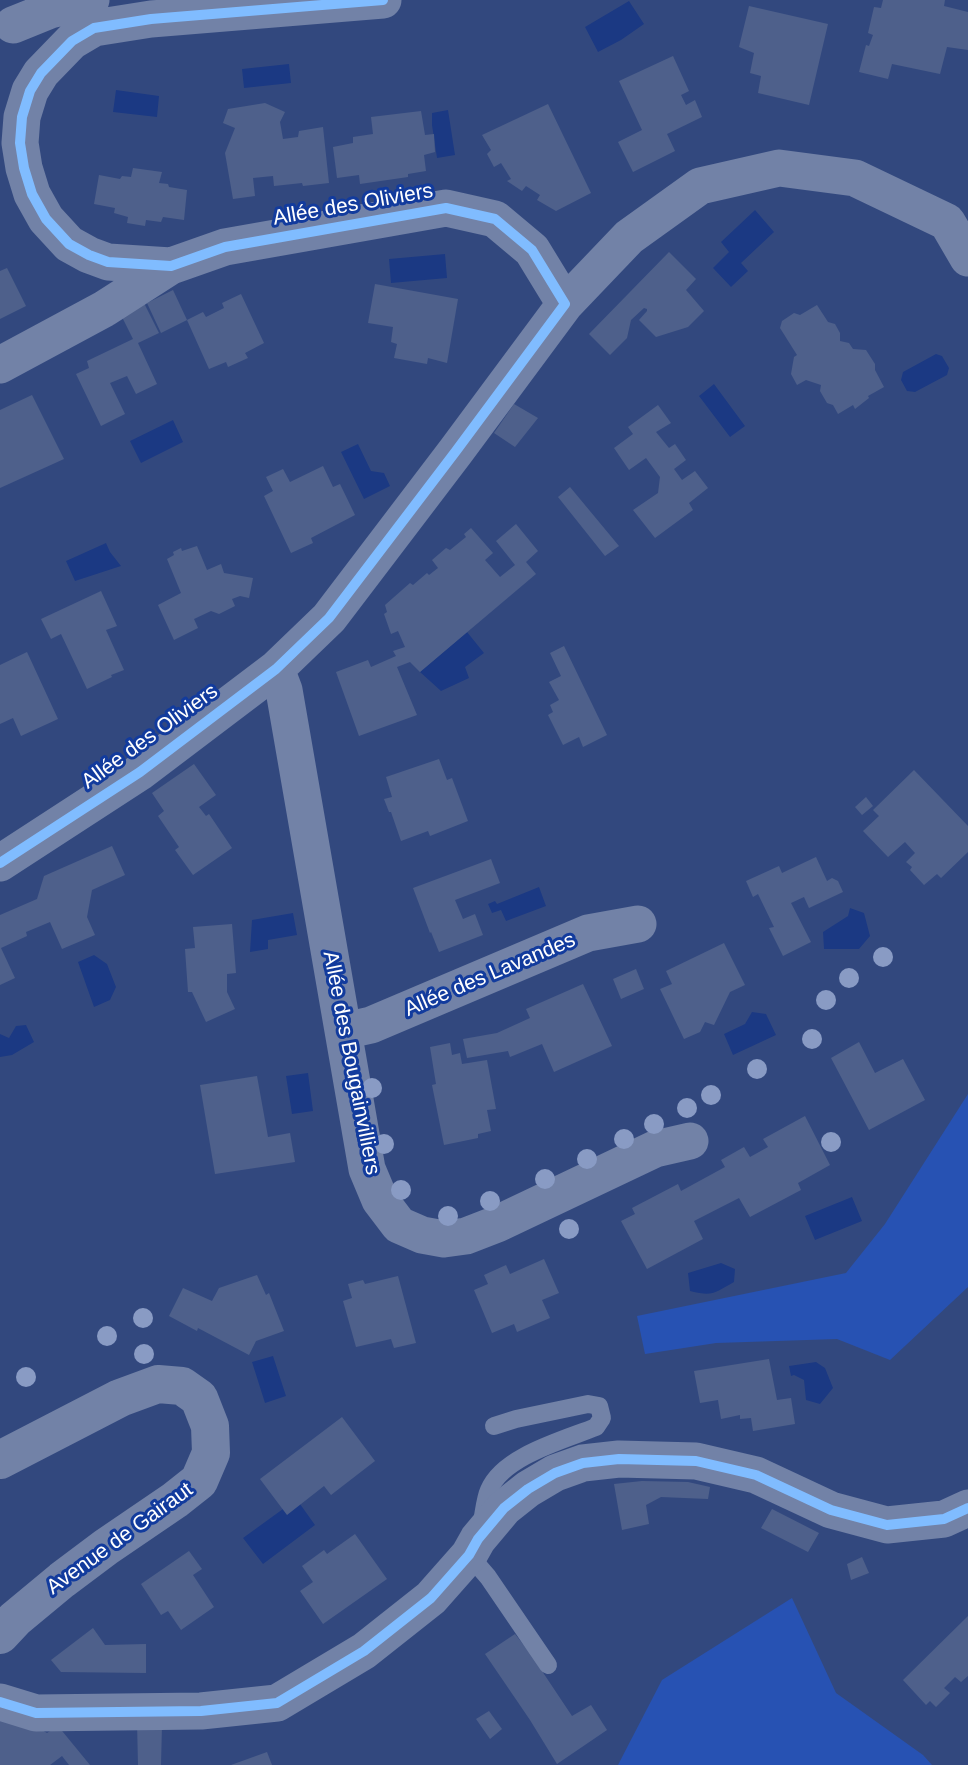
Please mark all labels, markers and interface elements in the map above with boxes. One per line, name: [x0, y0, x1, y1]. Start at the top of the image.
street label: Allée des Oliviers: [271, 179, 435, 231]
street label: Allée des Oliviers: [77, 679, 223, 795]
street label: Allée des Lavandes: [401, 928, 579, 1022]
street label: Allée des Bougainvilliers: [317, 949, 385, 1177]
street label: Avenue de Gairaut: [42, 1477, 198, 1601]

